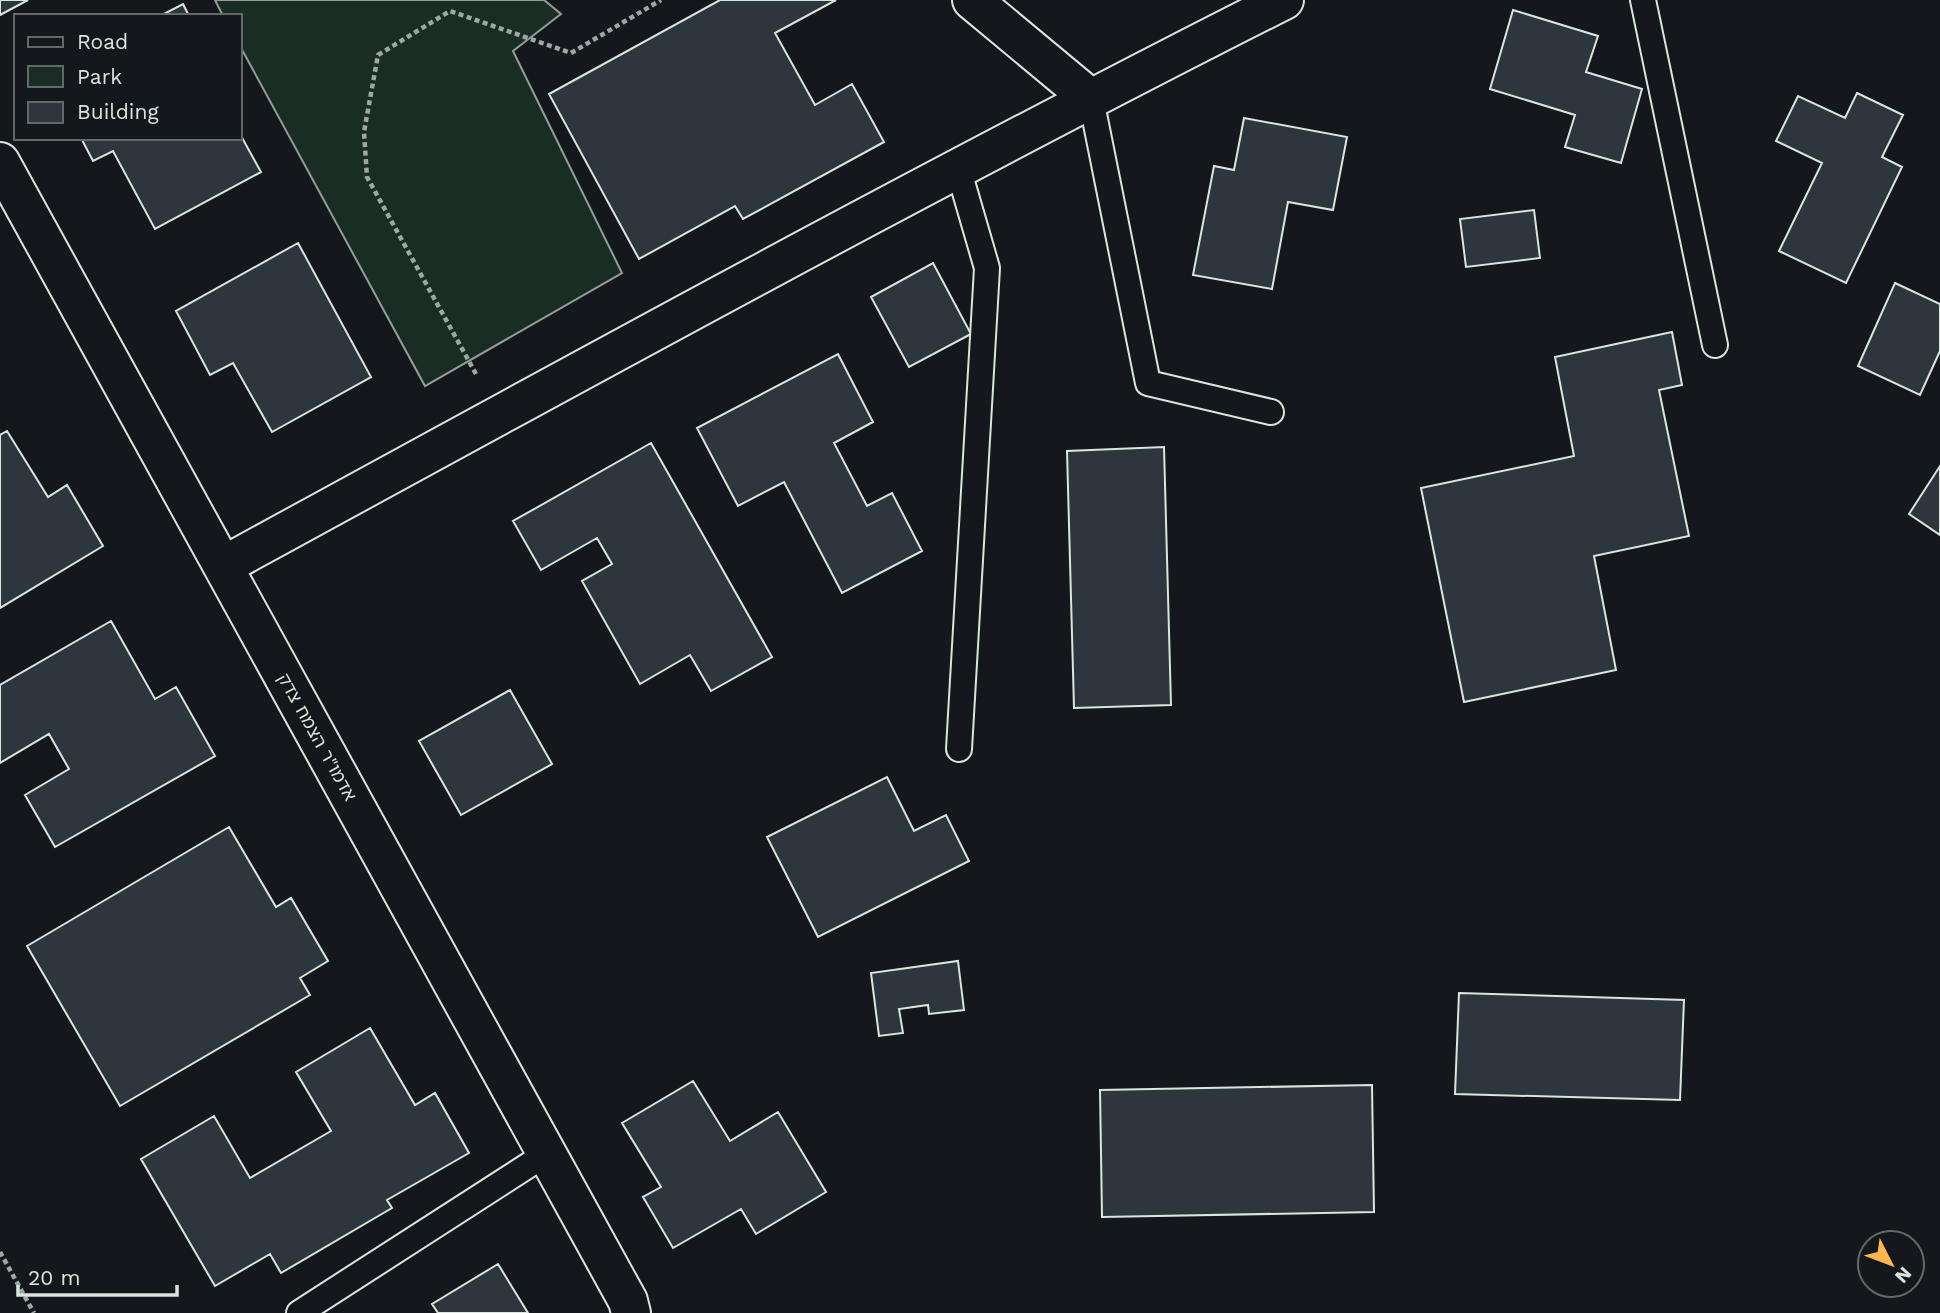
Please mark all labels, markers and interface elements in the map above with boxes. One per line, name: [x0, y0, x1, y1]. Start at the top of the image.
legend: [14, 14, 242, 140]
text: Road: [77, 29, 128, 54]
text: Park: [77, 64, 122, 89]
text: Building: [77, 99, 159, 124]
street label: אדמו"ר הצמח צדק: [274, 669, 361, 804]
north arrow: [1856, 1229, 1926, 1299]
scale bar: [18, 1254, 177, 1298]
text: N: [1890, 1262, 1917, 1288]
text: 20 m: [28, 1265, 80, 1290]

